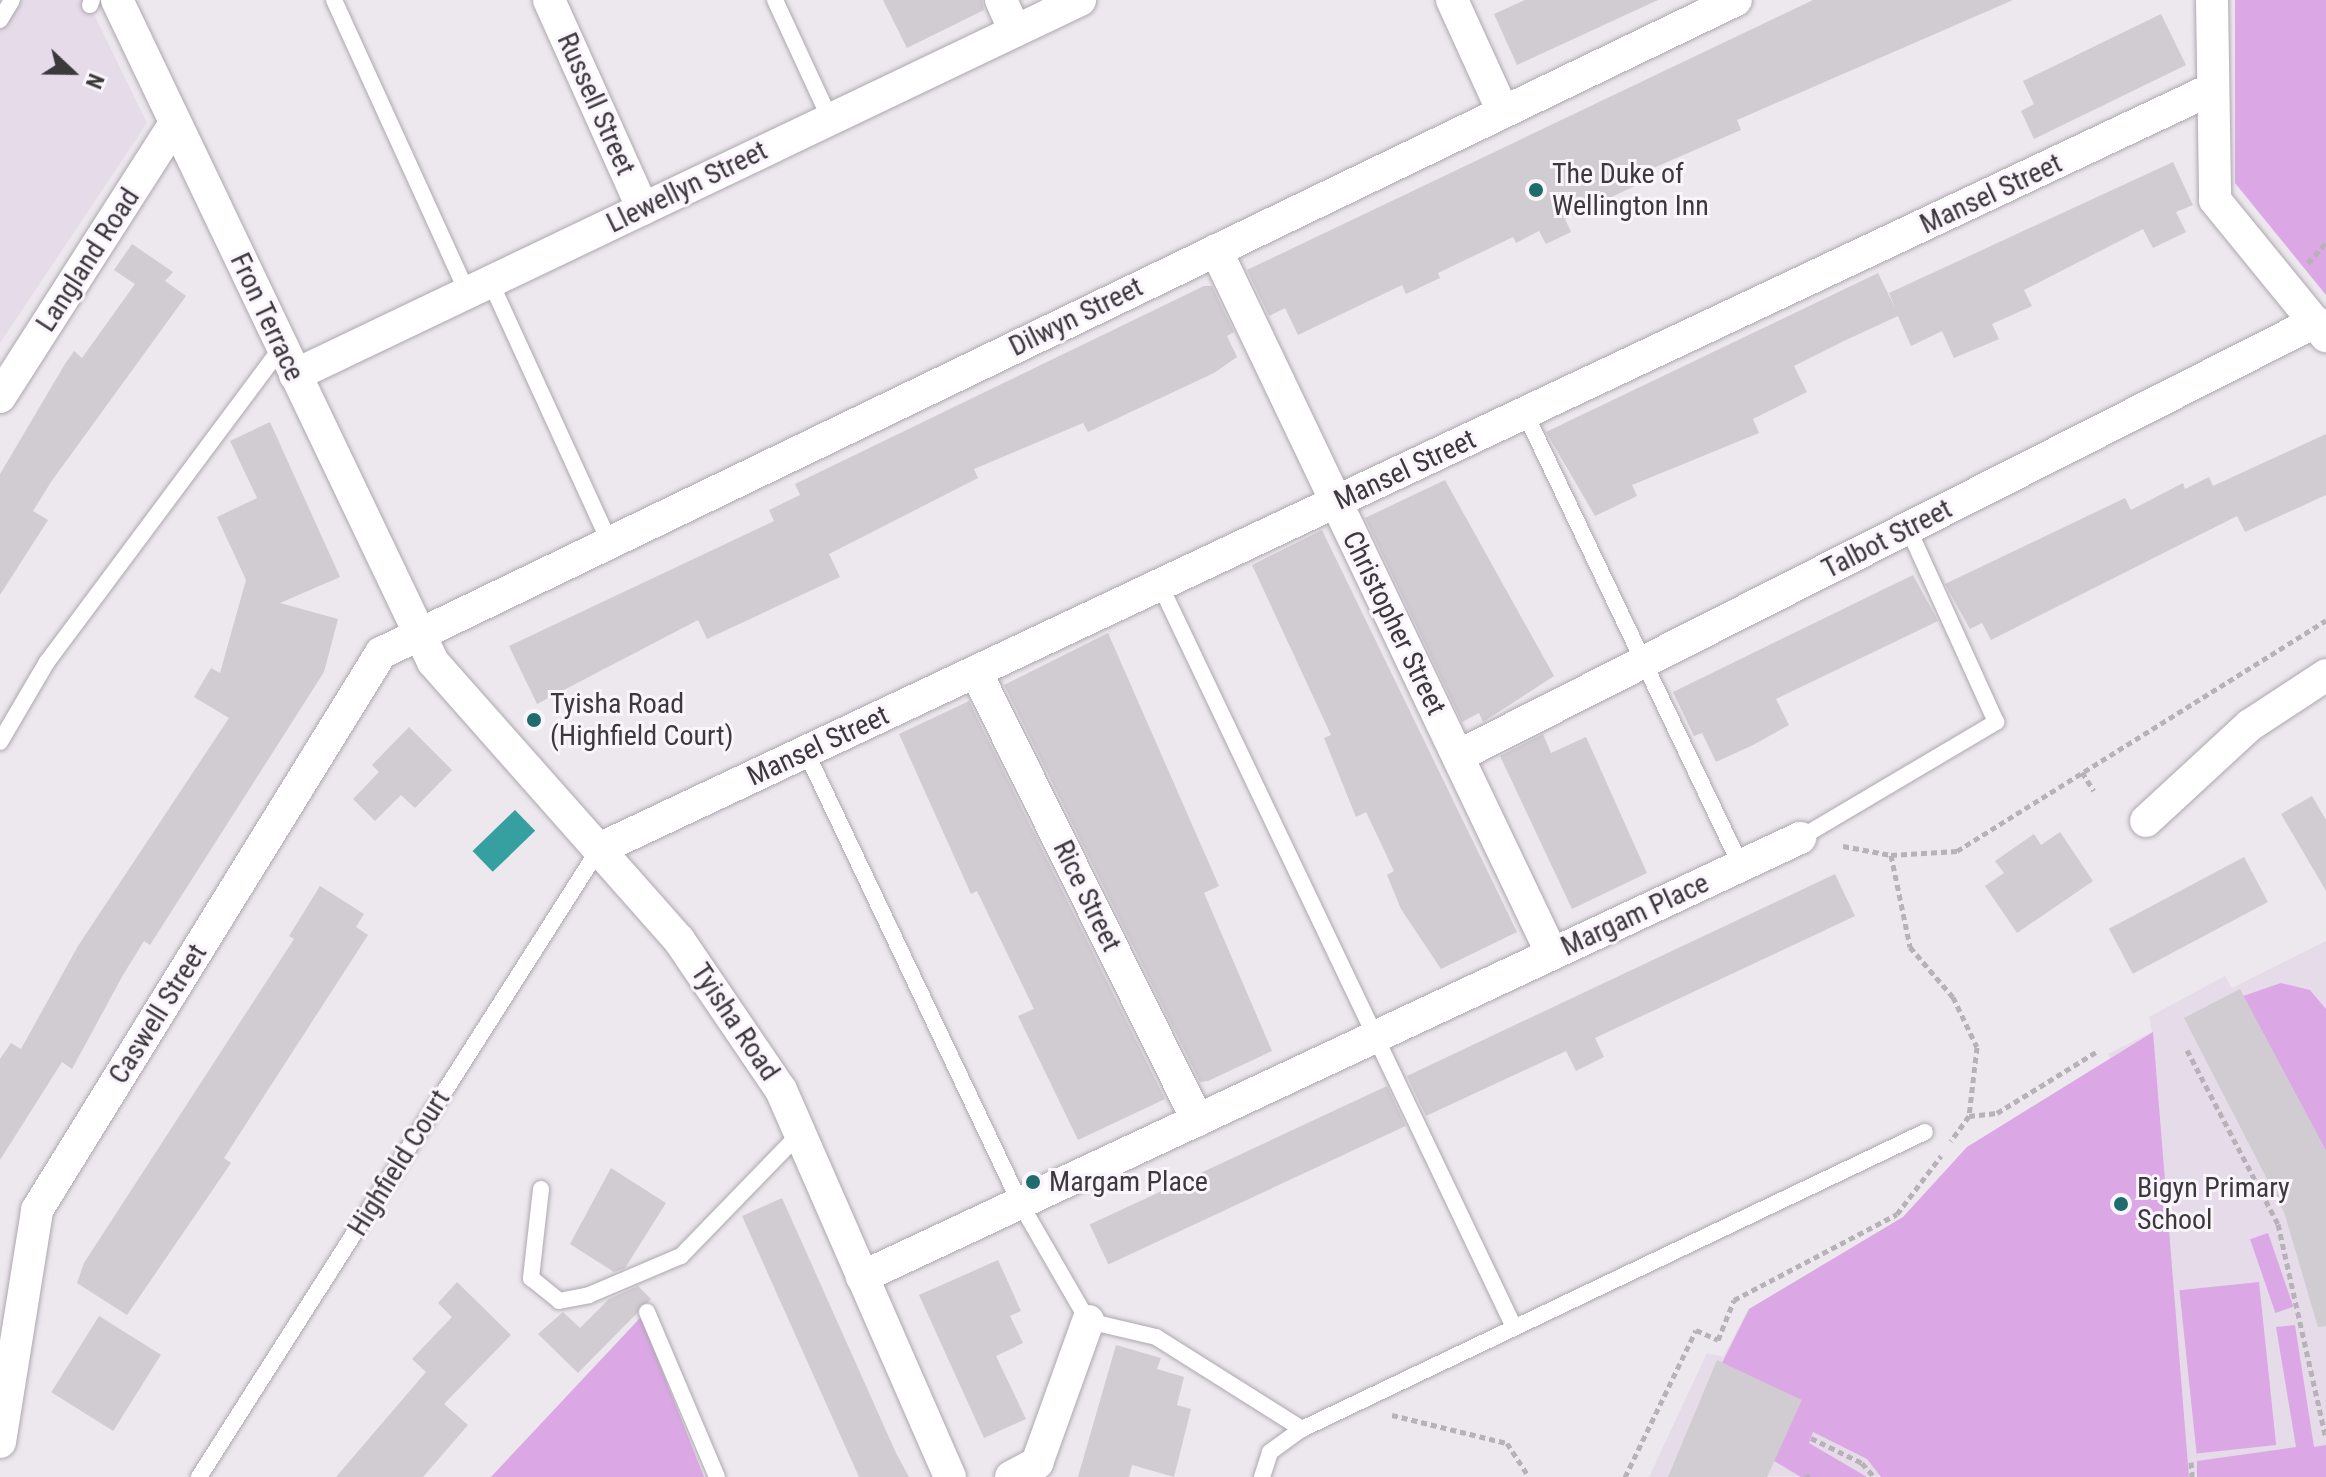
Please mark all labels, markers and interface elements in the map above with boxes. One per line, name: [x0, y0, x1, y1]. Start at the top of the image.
street label: Russell Street: [550, 28, 642, 180]
north arrow: [32, 32, 112, 112]
text: N: [81, 70, 109, 92]
street label: Llewellyn Street: [601, 134, 773, 240]
street label: Mansel Street: [1915, 147, 2067, 241]
place label: The Duke of Wellington Inn: [1552, 157, 1709, 223]
marker: The Duke of Wellington Inn: [1527, 181, 1545, 199]
street label: Langland Road: [29, 182, 147, 338]
street label: Fron Terrace: [223, 247, 311, 387]
street label: Dilwyn Street: [1004, 270, 1148, 364]
street label: Mansel Street: [1329, 423, 1481, 517]
street label: Talbot Street: [1817, 492, 1957, 586]
street label: Christopher Street: [1335, 526, 1453, 720]
place label: Tyisha Road (Highfield Court): [550, 687, 733, 753]
street label: Mansel Street: [742, 699, 894, 793]
marker: Tyisha Road (Highfield Court): [525, 711, 543, 729]
street label: Rice Street: [1046, 835, 1128, 957]
street label: Margam Place: [1556, 866, 1714, 964]
street label: Caswell Street: [102, 938, 214, 1090]
street label: Tyisha Road: [684, 957, 786, 1087]
street label: Highfield Court: [341, 1084, 457, 1242]
place label: Margam Place: [1049, 1165, 1208, 1199]
place label: Bigyn Primary School: [2137, 1171, 2290, 1237]
marker: Margam Place: [1024, 1173, 1042, 1191]
marker: Bigyn Primary School: [2112, 1195, 2130, 1213]

